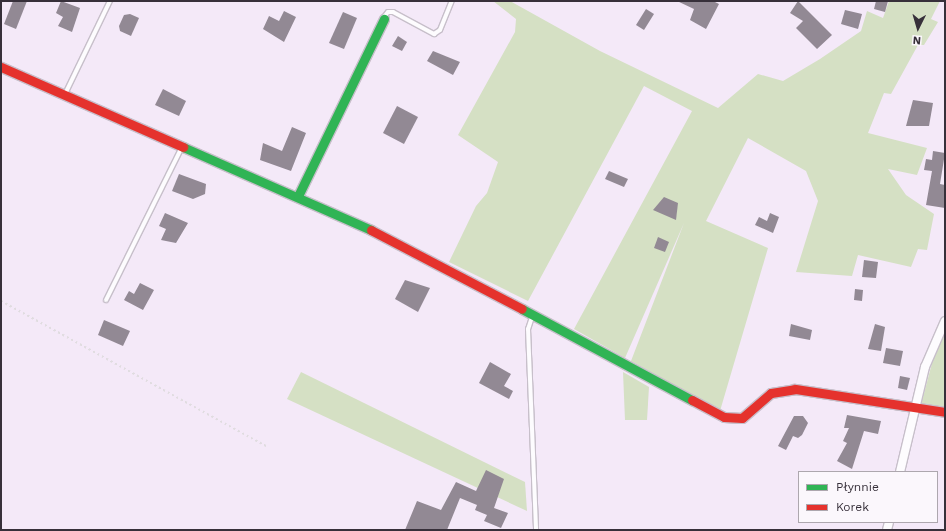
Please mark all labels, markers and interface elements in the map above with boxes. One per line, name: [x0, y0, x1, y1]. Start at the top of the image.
north arrow: [898, 8, 938, 48]
text: N: [912, 34, 922, 47]
legend: [798, 471, 938, 523]
text: Płynnie: [836, 480, 879, 494]
text: Korek: [836, 500, 869, 514]

